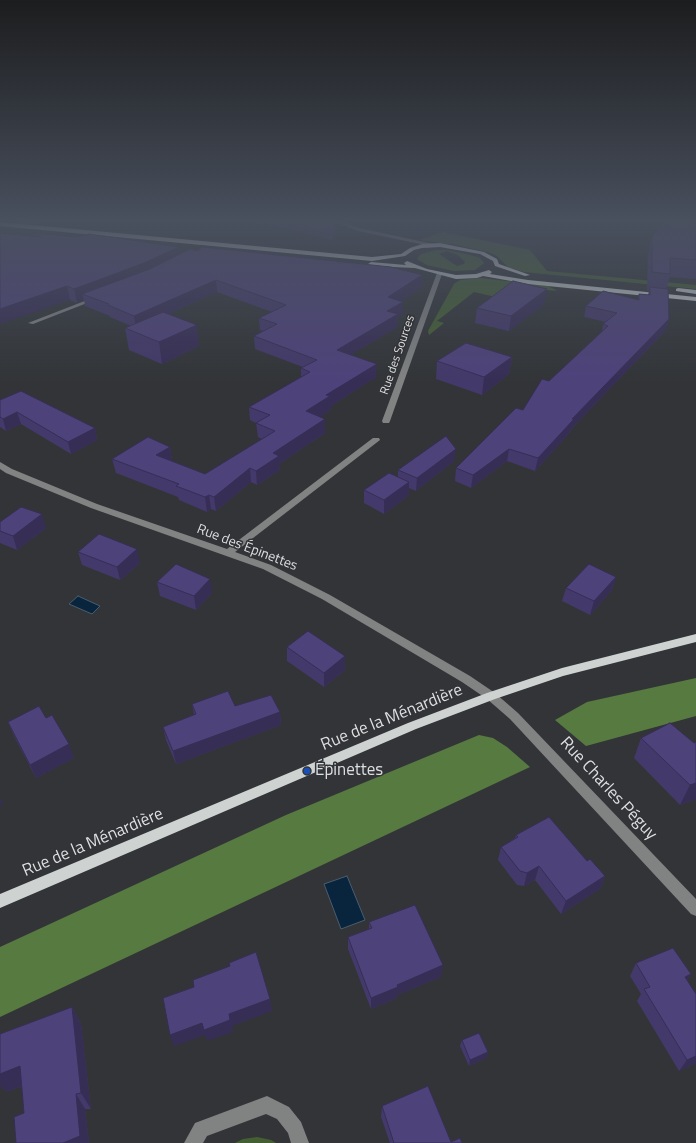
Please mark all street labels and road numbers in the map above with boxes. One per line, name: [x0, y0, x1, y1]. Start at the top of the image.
street label: Rue des Sources: [378, 313, 418, 397]
street label: Rue des Épinettes: [194, 521, 300, 575]
street label: Rue de la Ménardière: [318, 680, 466, 756]
street label: Rue Charles Péguy: [555, 733, 661, 845]
street label: Rue de la Ménardière: [20, 804, 166, 882]

